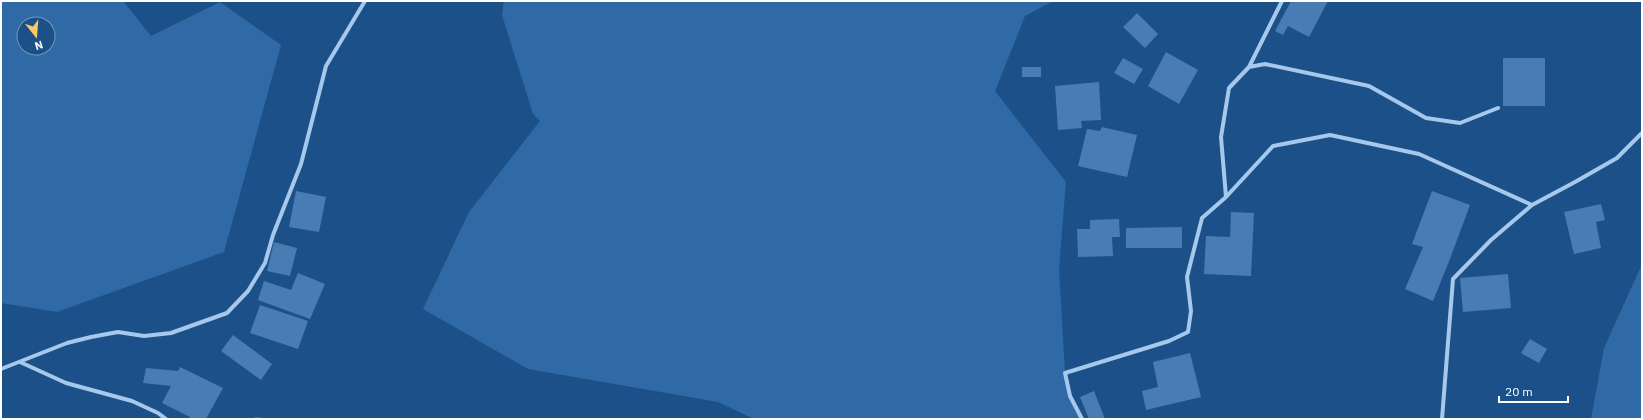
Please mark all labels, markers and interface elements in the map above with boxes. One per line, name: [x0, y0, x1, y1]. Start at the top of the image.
north arrow: [16, 16, 56, 56]
text: N: [33, 38, 45, 53]
scale bar: [1499, 378, 1568, 404]
text: 20 m: [1505, 384, 1533, 399]

